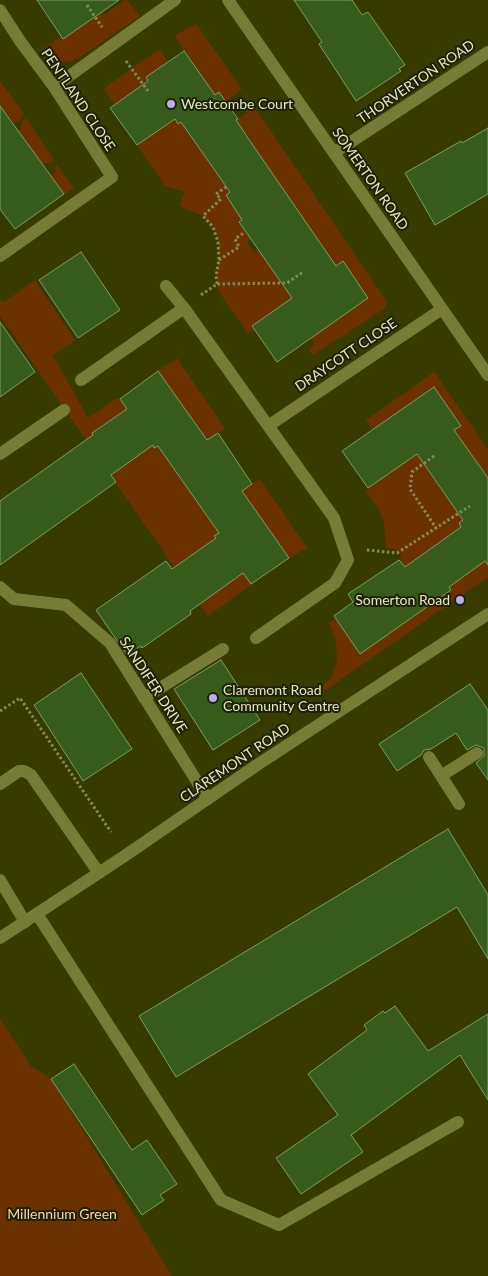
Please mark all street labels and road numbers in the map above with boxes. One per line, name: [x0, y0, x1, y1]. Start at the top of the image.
street label: THORVERTON ROAD: [354, 37, 478, 127]
street label: PENTLAND CLOSE: [37, 46, 119, 154]
street label: SOMERTON ROAD: [328, 124, 412, 234]
street label: DRAYCOTT CLOSE: [292, 315, 400, 395]
street label: SANDIFER DRIVE: [116, 634, 190, 736]
street label: CLAREMONT ROAD: [177, 720, 293, 806]

